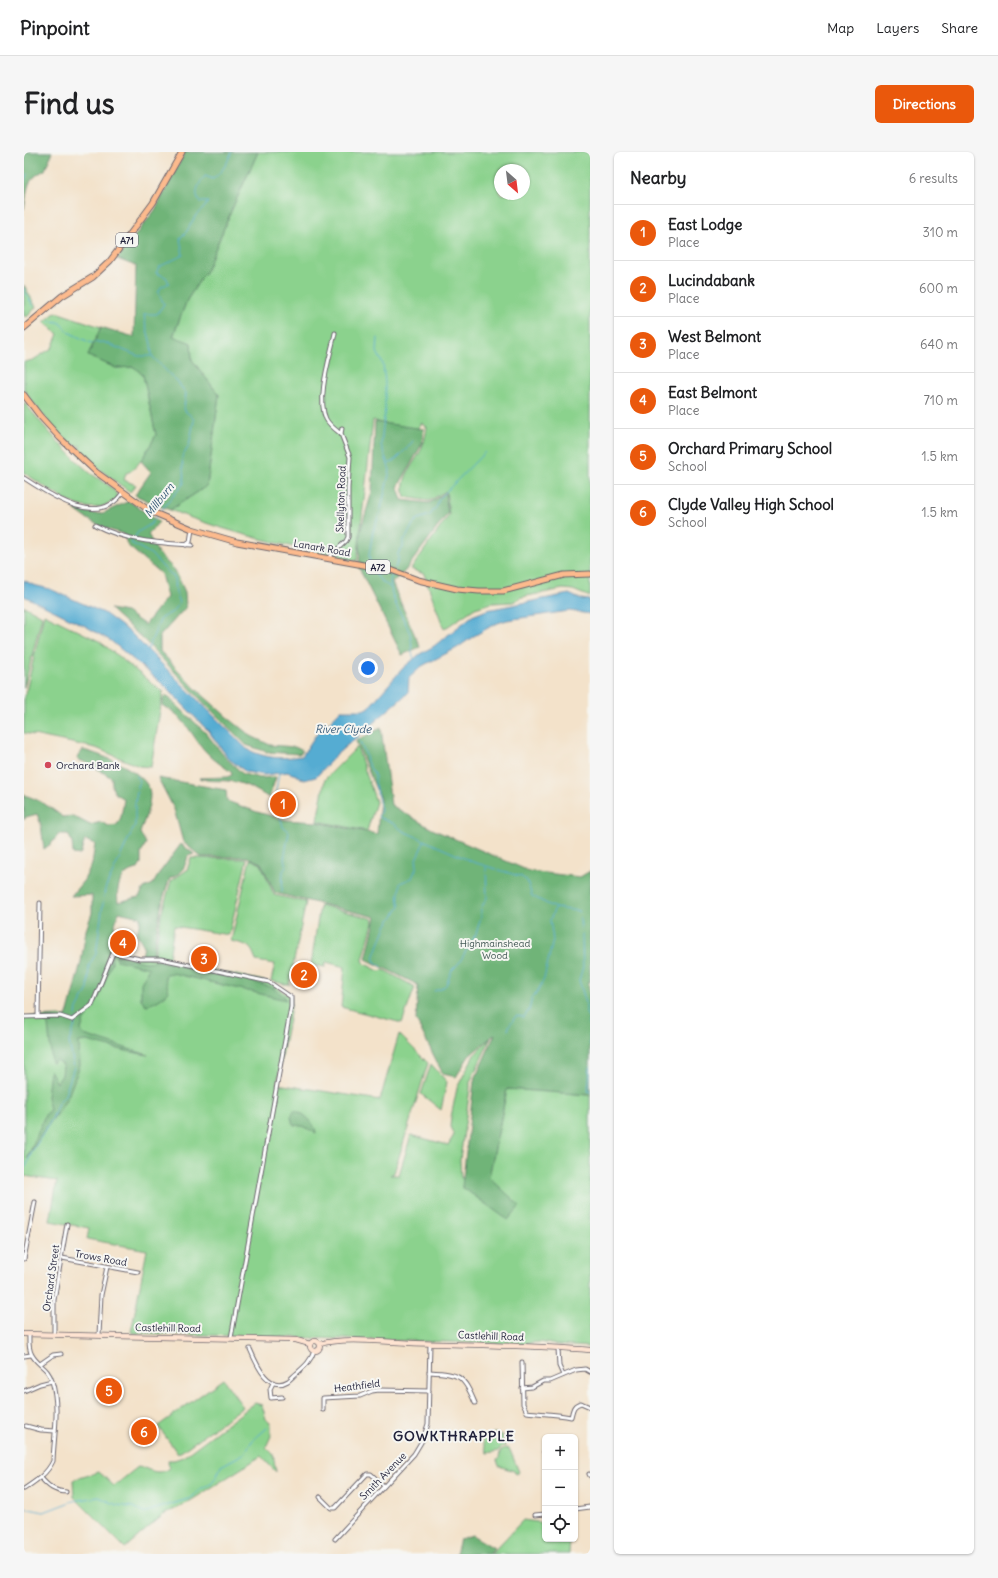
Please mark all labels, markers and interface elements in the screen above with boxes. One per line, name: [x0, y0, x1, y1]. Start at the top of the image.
text: Pinpoint: [20, 16, 90, 40]
text: Map: [827, 19, 854, 37]
text: Layers: [876, 19, 919, 37]
text: Share: [941, 19, 978, 37]
button: Directions: [875, 85, 974, 123]
text: Find us: [24, 86, 115, 122]
north arrow: [494, 164, 530, 200]
text: Nearby: [630, 167, 686, 189]
text: 6 results: [909, 170, 958, 187]
text: East Lodge: [668, 215, 742, 234]
text: 1: [640, 224, 646, 241]
text: 310 m: [923, 224, 958, 241]
road number: A71: [116, 233, 138, 247]
text: Place: [668, 234, 699, 251]
text: Lucindabank: [668, 271, 755, 290]
text: 2: [639, 280, 647, 297]
text: 600 m: [919, 280, 958, 297]
text: Place: [668, 290, 699, 307]
text: West Belmont: [668, 327, 761, 346]
text: 3: [639, 336, 647, 353]
text: 640 m: [920, 336, 958, 353]
text: Place: [668, 346, 699, 363]
text: East Belmont: [668, 383, 757, 402]
text: 4: [639, 392, 647, 409]
text: 710 m: [923, 392, 958, 409]
text: Place: [668, 402, 699, 419]
text: Orchard Primary School: [668, 439, 832, 458]
text: 5: [639, 448, 647, 465]
text: 1.5 km: [922, 448, 958, 465]
text: School: [668, 458, 707, 475]
street label: Skellyton Road: [333, 465, 349, 533]
water label: Millburn: [141, 480, 177, 520]
text: Clyde Valley High School: [668, 495, 834, 514]
text: 6: [639, 504, 647, 521]
text: 1.5 km: [922, 504, 958, 521]
text: School: [668, 514, 707, 531]
street label: Lanark Road: [293, 537, 352, 559]
road number: A72: [366, 560, 390, 574]
your location: [358, 658, 378, 678]
water label: River Clyde: [315, 722, 372, 736]
place label: Orchard Bank: [56, 759, 120, 772]
marker: Orchard Bank: [43, 760, 53, 770]
pin: 1: [270, 789, 296, 819]
pin: 4: [110, 928, 136, 958]
park label: Highmainshead Wood: [460, 937, 530, 962]
pin: 3: [191, 944, 217, 974]
pin: 2: [291, 960, 317, 990]
street label: Orchard Street: [40, 1243, 62, 1312]
street label: Trows Road: [74, 1247, 128, 1269]
street label: Castlehill Road: [135, 1321, 201, 1335]
street label: Castlehill Road: [458, 1328, 524, 1344]
pin: 5: [96, 1376, 122, 1406]
street label: Heathfield: [333, 1377, 381, 1395]
pin: 6: [131, 1417, 157, 1447]
district label: GOWKTHRAPPLE: [393, 1427, 515, 1445]
map controls: [542, 1434, 578, 1542]
button: +: [542, 1434, 578, 1470]
street label: Smith Avenue: [357, 1449, 409, 1503]
button: −: [542, 1470, 578, 1506]
button: locate: [542, 1506, 578, 1542]

